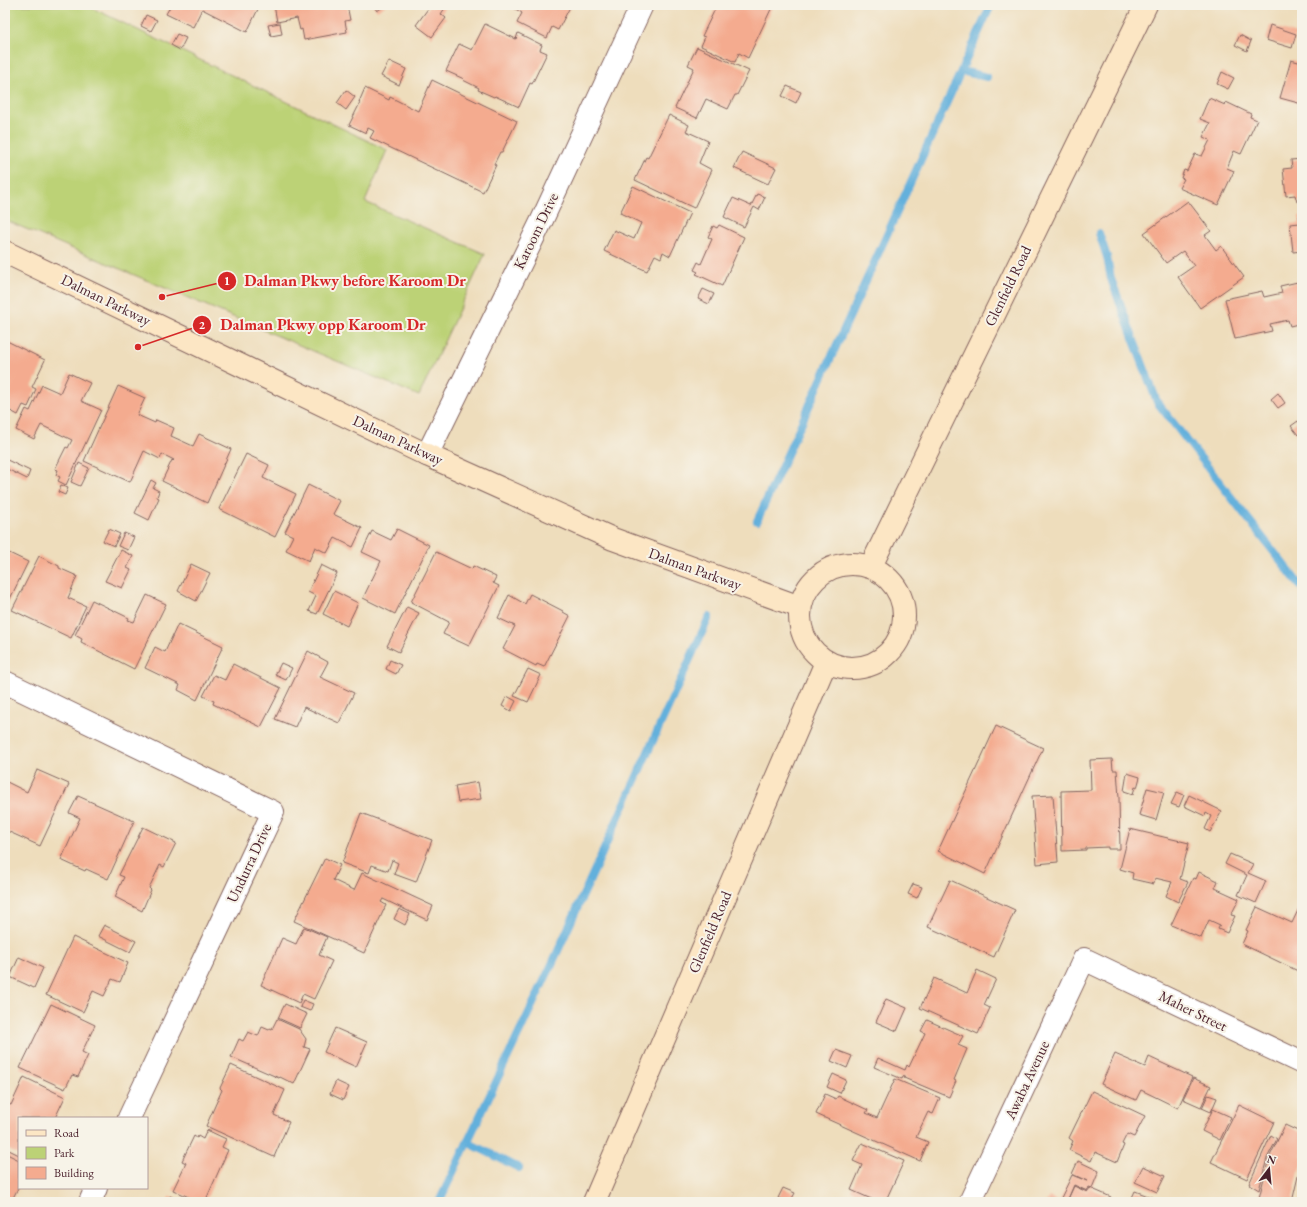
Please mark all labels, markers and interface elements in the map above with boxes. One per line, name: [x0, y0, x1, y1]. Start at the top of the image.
street label: Karoom Drive: [509, 189, 562, 272]
street label: Glenfield Road: [980, 242, 1035, 329]
callout: Dalman Pkwy before Karoom Dr: [217, 267, 474, 295]
street label: Dalman Parkway: [58, 270, 155, 330]
text: Dalman Pkwy before Karoom Dr: [244, 270, 466, 291]
text: 1: [224, 273, 230, 289]
callout: Dalman Pkwy opp Karoom Dr: [192, 311, 434, 339]
text: Dalman Pkwy opp Karoom Dr: [220, 314, 426, 335]
text: 2: [199, 317, 206, 333]
street label: Dalman Parkway: [350, 410, 447, 469]
street label: Dalman Parkway: [646, 543, 745, 594]
street label: Undurra Drive: [222, 820, 275, 906]
street label: Glenfield Road: [684, 887, 736, 976]
street label: Maher Street: [1156, 986, 1231, 1035]
street label: Awaba Avenue: [1000, 1037, 1053, 1123]
legend: [18, 1117, 148, 1189]
text: Road: [54, 1125, 80, 1141]
text: Park: [54, 1145, 75, 1161]
north arrow: [1249, 1149, 1289, 1189]
text: N: [1266, 1151, 1278, 1167]
text: Building: [54, 1165, 95, 1181]

